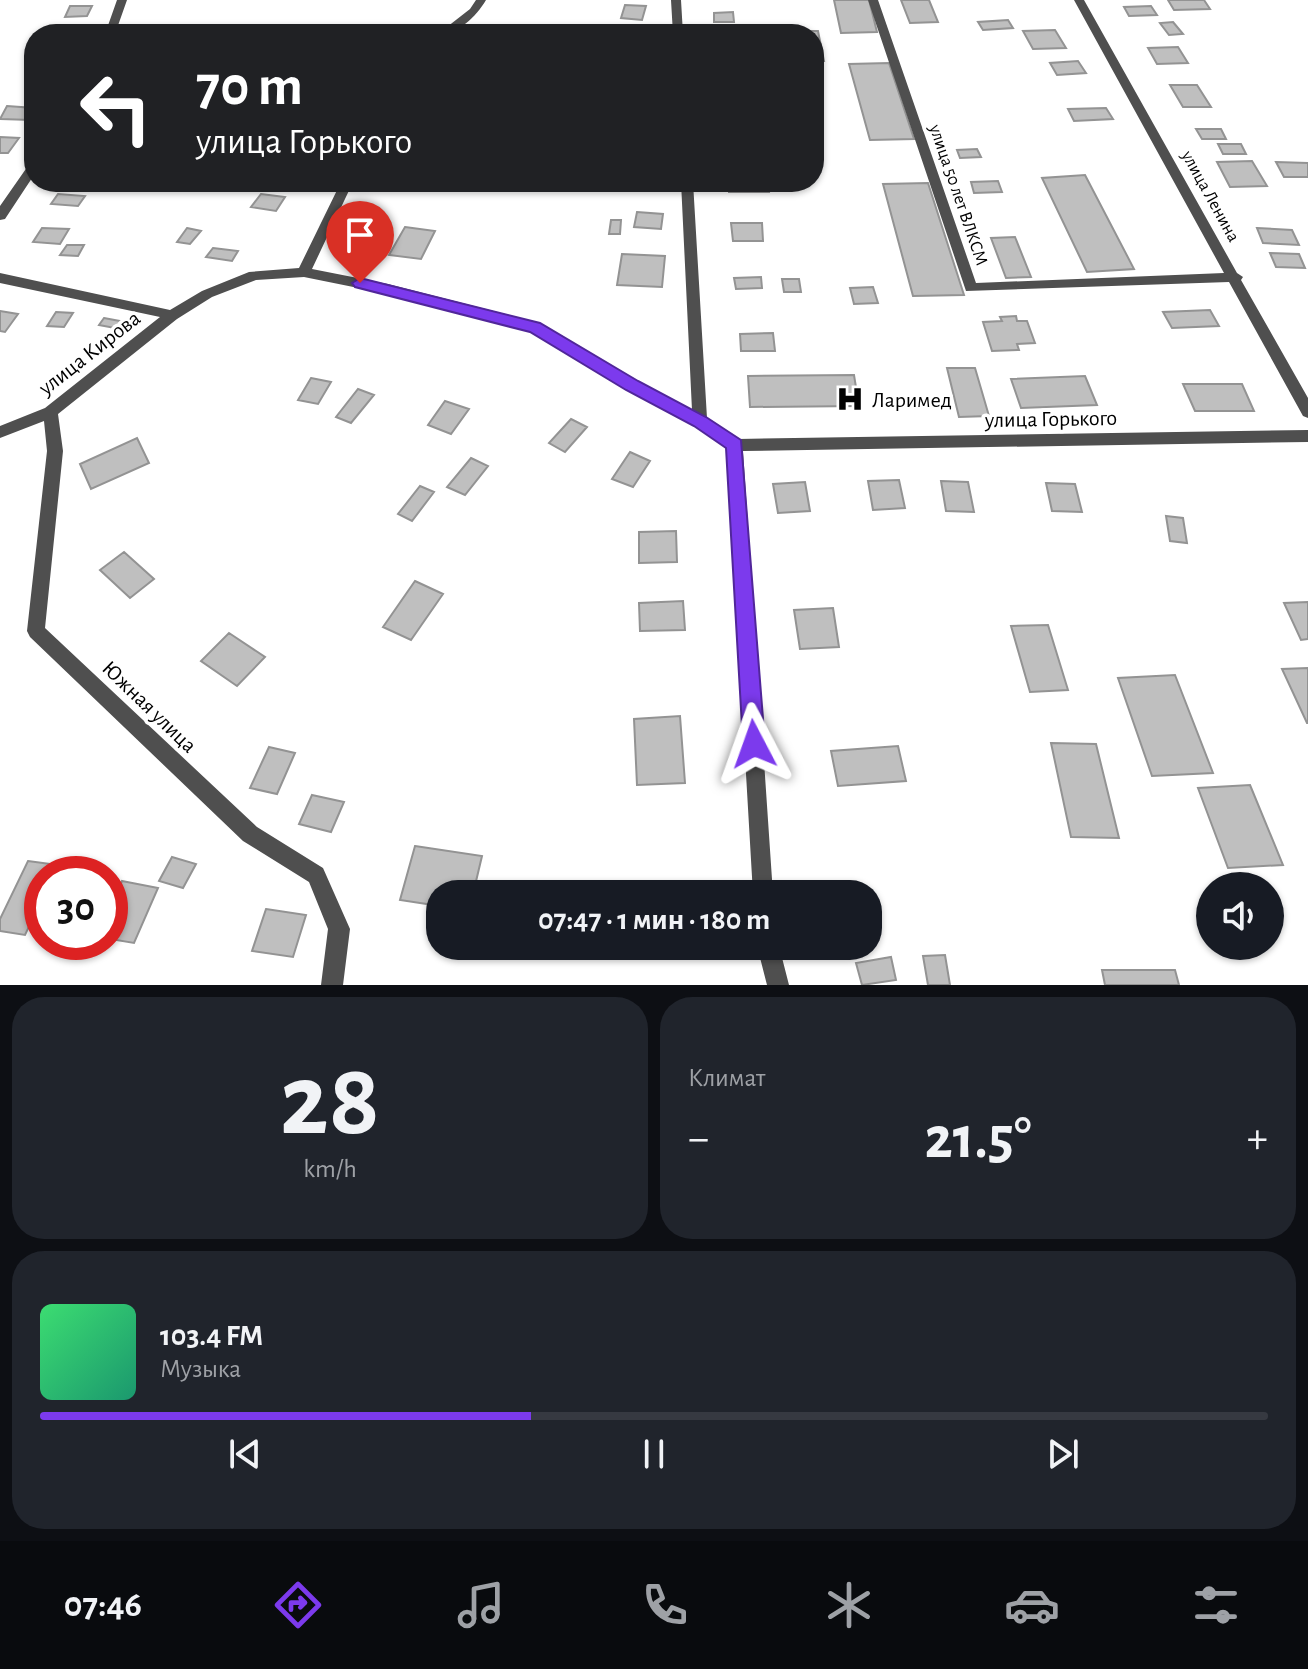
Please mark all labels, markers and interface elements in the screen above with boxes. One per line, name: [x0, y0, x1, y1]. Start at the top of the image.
icon: left: [64, 56, 168, 160]
text: 70 m: [196, 59, 303, 115]
street label: улица 50 лет ВЛКСМ: [925, 122, 991, 268]
text: улица Горького: [196, 124, 412, 160]
street label: улица Ленина: [1177, 147, 1243, 245]
pin: [326, 201, 394, 283]
icon: arrive: [338, 213, 382, 257]
street label: улица Кирова: [34, 307, 145, 400]
hospital icon: Ларимед: [835, 384, 865, 414]
place label: Ларимед: [872, 389, 952, 411]
street label: улица Горького: [984, 407, 1117, 431]
street label: Южная улица: [98, 657, 201, 757]
position arrow: [712, 702, 796, 786]
speed limit sign: 30: [24, 856, 128, 960]
map controls: [1196, 872, 1284, 960]
button: sound: [1196, 872, 1284, 960]
text: 07:47 · 1 мин · 180 m: [538, 905, 770, 935]
text: 28: [280, 1050, 380, 1154]
text: Климат: [688, 1065, 765, 1091]
text: 21.5°: [924, 1109, 1032, 1169]
text: −: [688, 1117, 709, 1161]
text: +: [1247, 1117, 1268, 1161]
text: km/h: [303, 1156, 357, 1182]
text: 103.4 FM: [160, 1321, 263, 1351]
text: Музыка: [160, 1356, 241, 1382]
icon: previous: [223, 1432, 267, 1476]
icon: pause: [632, 1432, 676, 1476]
icon: next: [1041, 1432, 1085, 1476]
icon: directions: [270, 1577, 326, 1633]
icon: music: [453, 1577, 509, 1633]
icon: phone: [637, 1577, 693, 1633]
icon: climate: [821, 1577, 877, 1633]
icon: car: [1004, 1577, 1060, 1633]
icon: filters: [1188, 1577, 1244, 1633]
text: 07:46: [64, 1587, 142, 1623]

